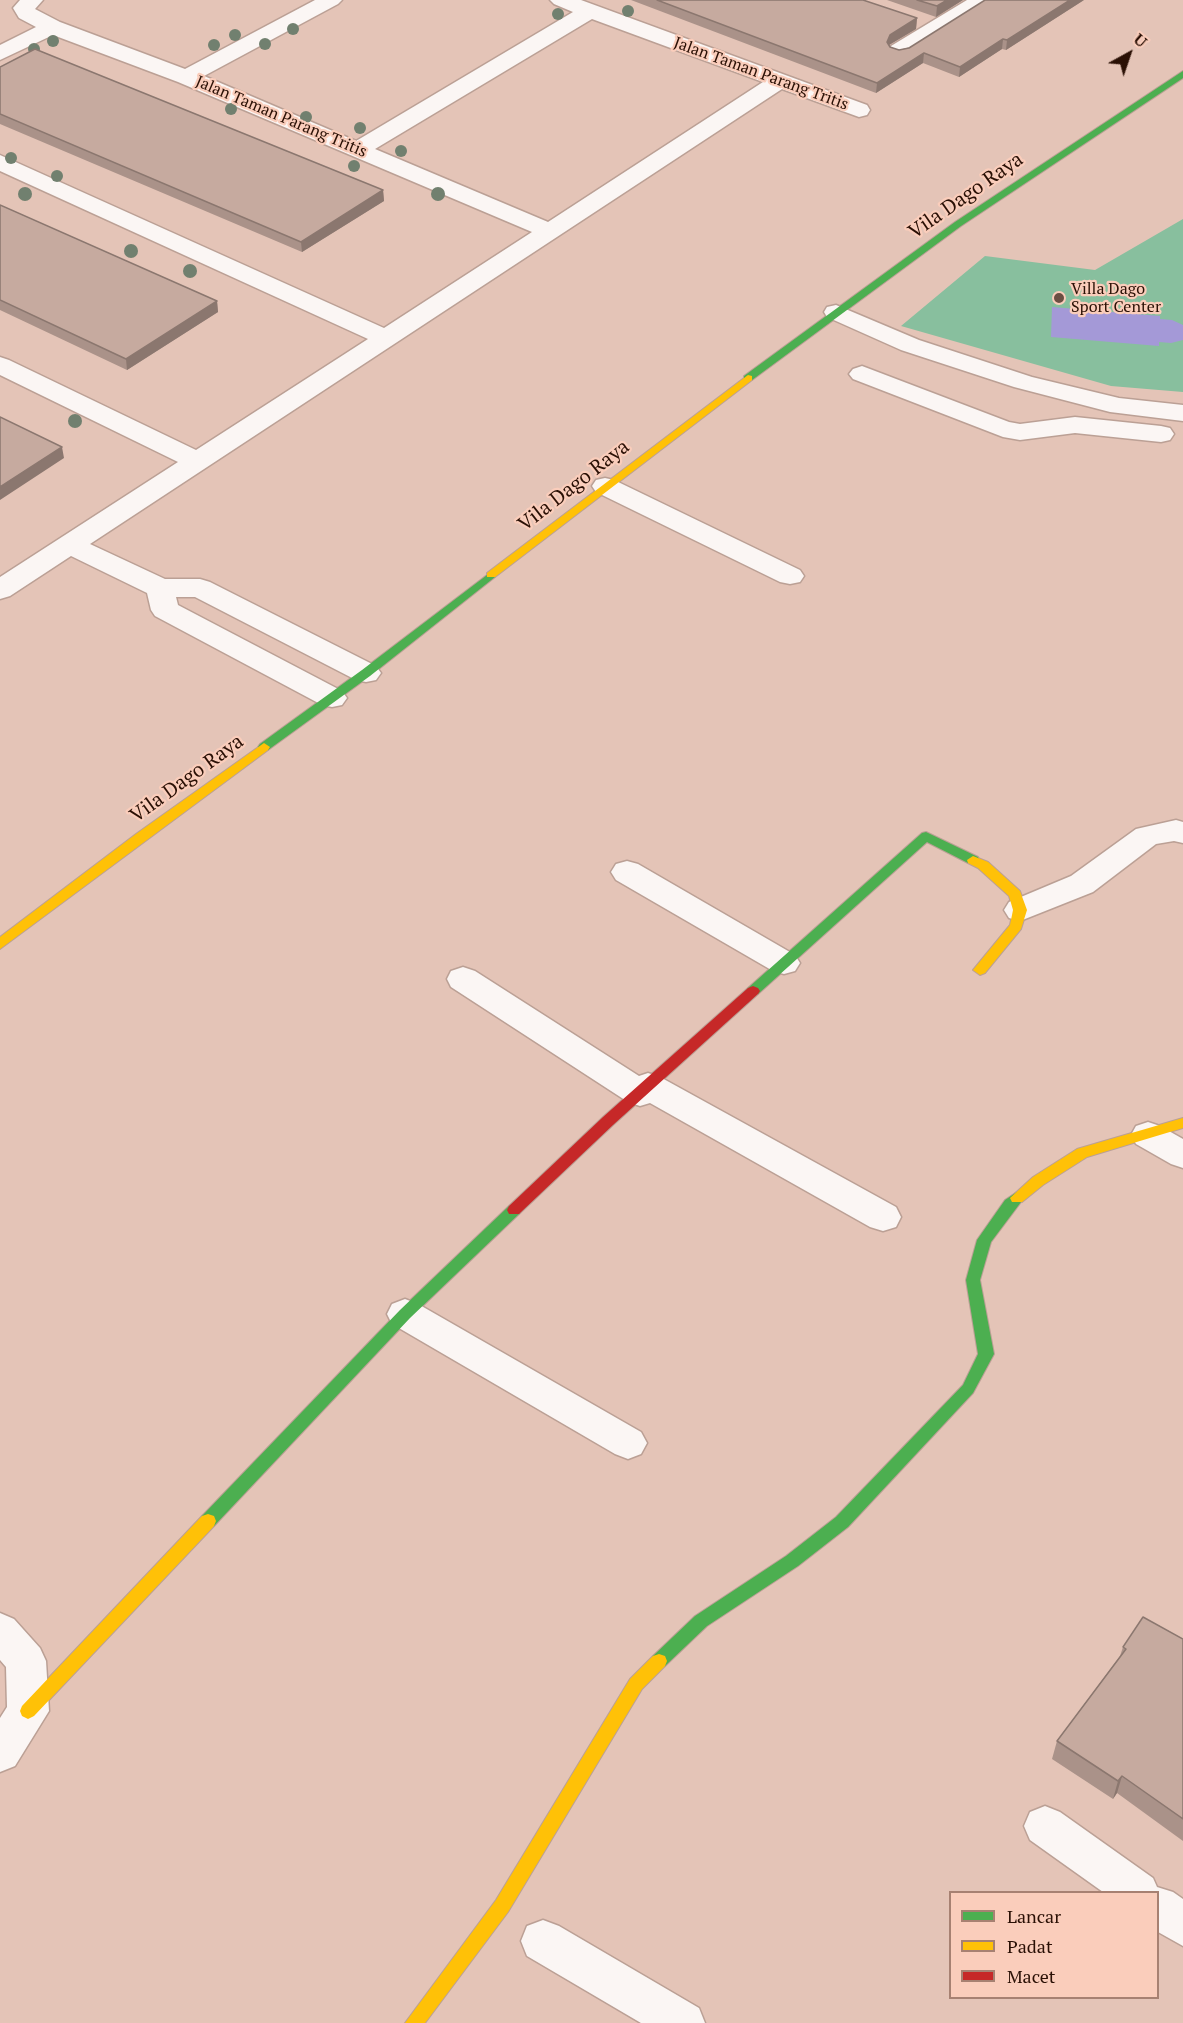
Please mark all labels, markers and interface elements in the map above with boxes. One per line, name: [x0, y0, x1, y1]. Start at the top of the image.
north arrow: [1099, 24, 1159, 84]
text: U: [1129, 28, 1152, 52]
street label: Jalan Taman Parang Tritis: [671, 33, 851, 115]
street label: Jalan Taman Parang Tritis: [192, 72, 370, 162]
street label: Vila Dago Raya: [904, 148, 1028, 244]
place label: Villa Dago Sport Center: [1071, 279, 1161, 317]
marker: Villa Dago Sport Center: [1052, 291, 1066, 305]
street label: Vila Dago Raya: [514, 435, 634, 537]
street label: Vila Dago Raya: [126, 730, 248, 828]
legend: [949, 1891, 1159, 1999]
text: Lancar: [1007, 1904, 1061, 1928]
text: Padat: [1007, 1934, 1053, 1958]
text: Macet: [1007, 1964, 1056, 1988]

